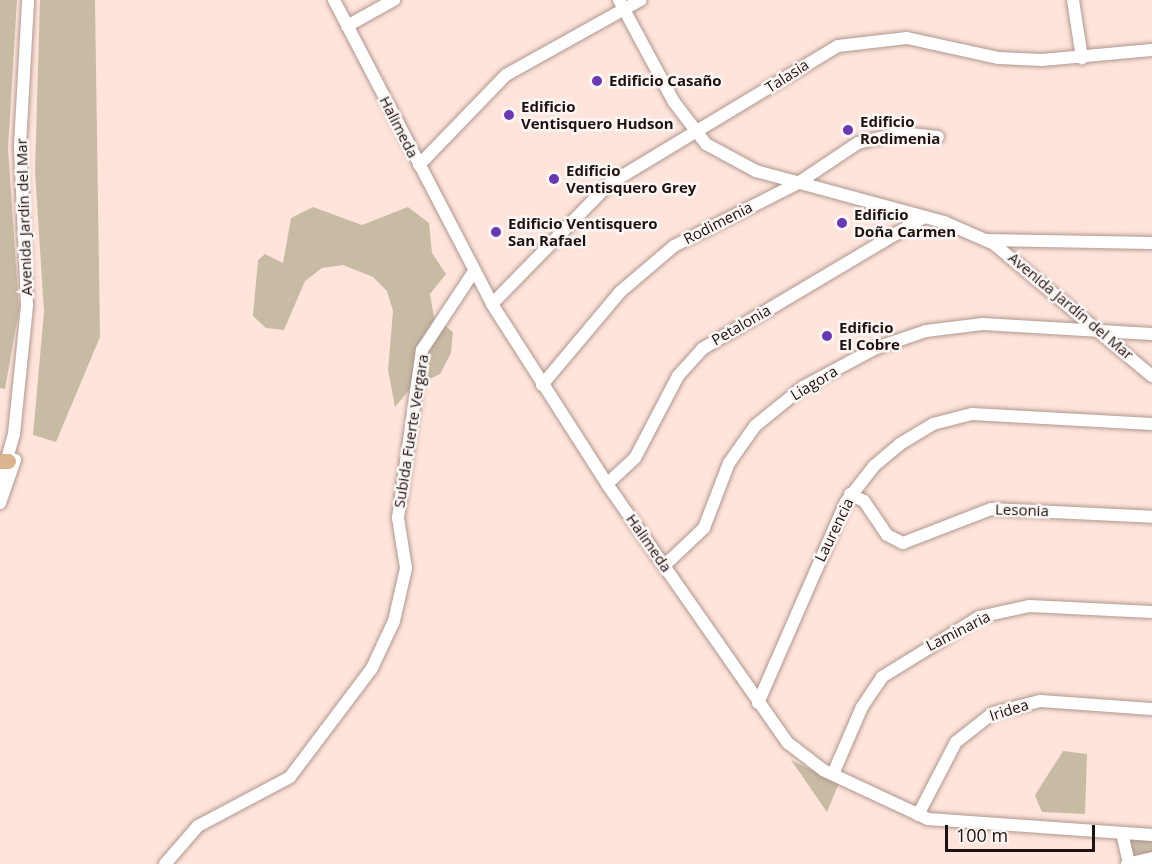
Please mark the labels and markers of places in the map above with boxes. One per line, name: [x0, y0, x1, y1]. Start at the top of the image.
place label: Edificio Casaño: [609, 72, 722, 90]
marker: Edificio Casaño: [590, 74, 604, 88]
place label: Edificio Ventisquero Hudson: [521, 97, 674, 132]
marker: Edificio Ventisquero Hudson: [502, 108, 516, 122]
place label: Edificio Rodimenia: [860, 112, 940, 147]
marker: Edificio Rodimenia: [841, 123, 855, 137]
place label: Edificio Ventisquero Grey: [566, 161, 696, 196]
marker: Edificio Ventisquero Grey: [547, 172, 561, 186]
place label: Edificio Doña Carmen: [854, 205, 956, 240]
place label: Edificio Ventisquero San Rafael: [508, 214, 658, 249]
marker: Edificio Doña Carmen: [835, 216, 849, 230]
marker: Edificio Ventisquero San Rafael: [489, 225, 503, 239]
place label: Edificio El Cobre: [839, 318, 900, 353]
marker: Edificio El Cobre: [820, 329, 834, 343]

